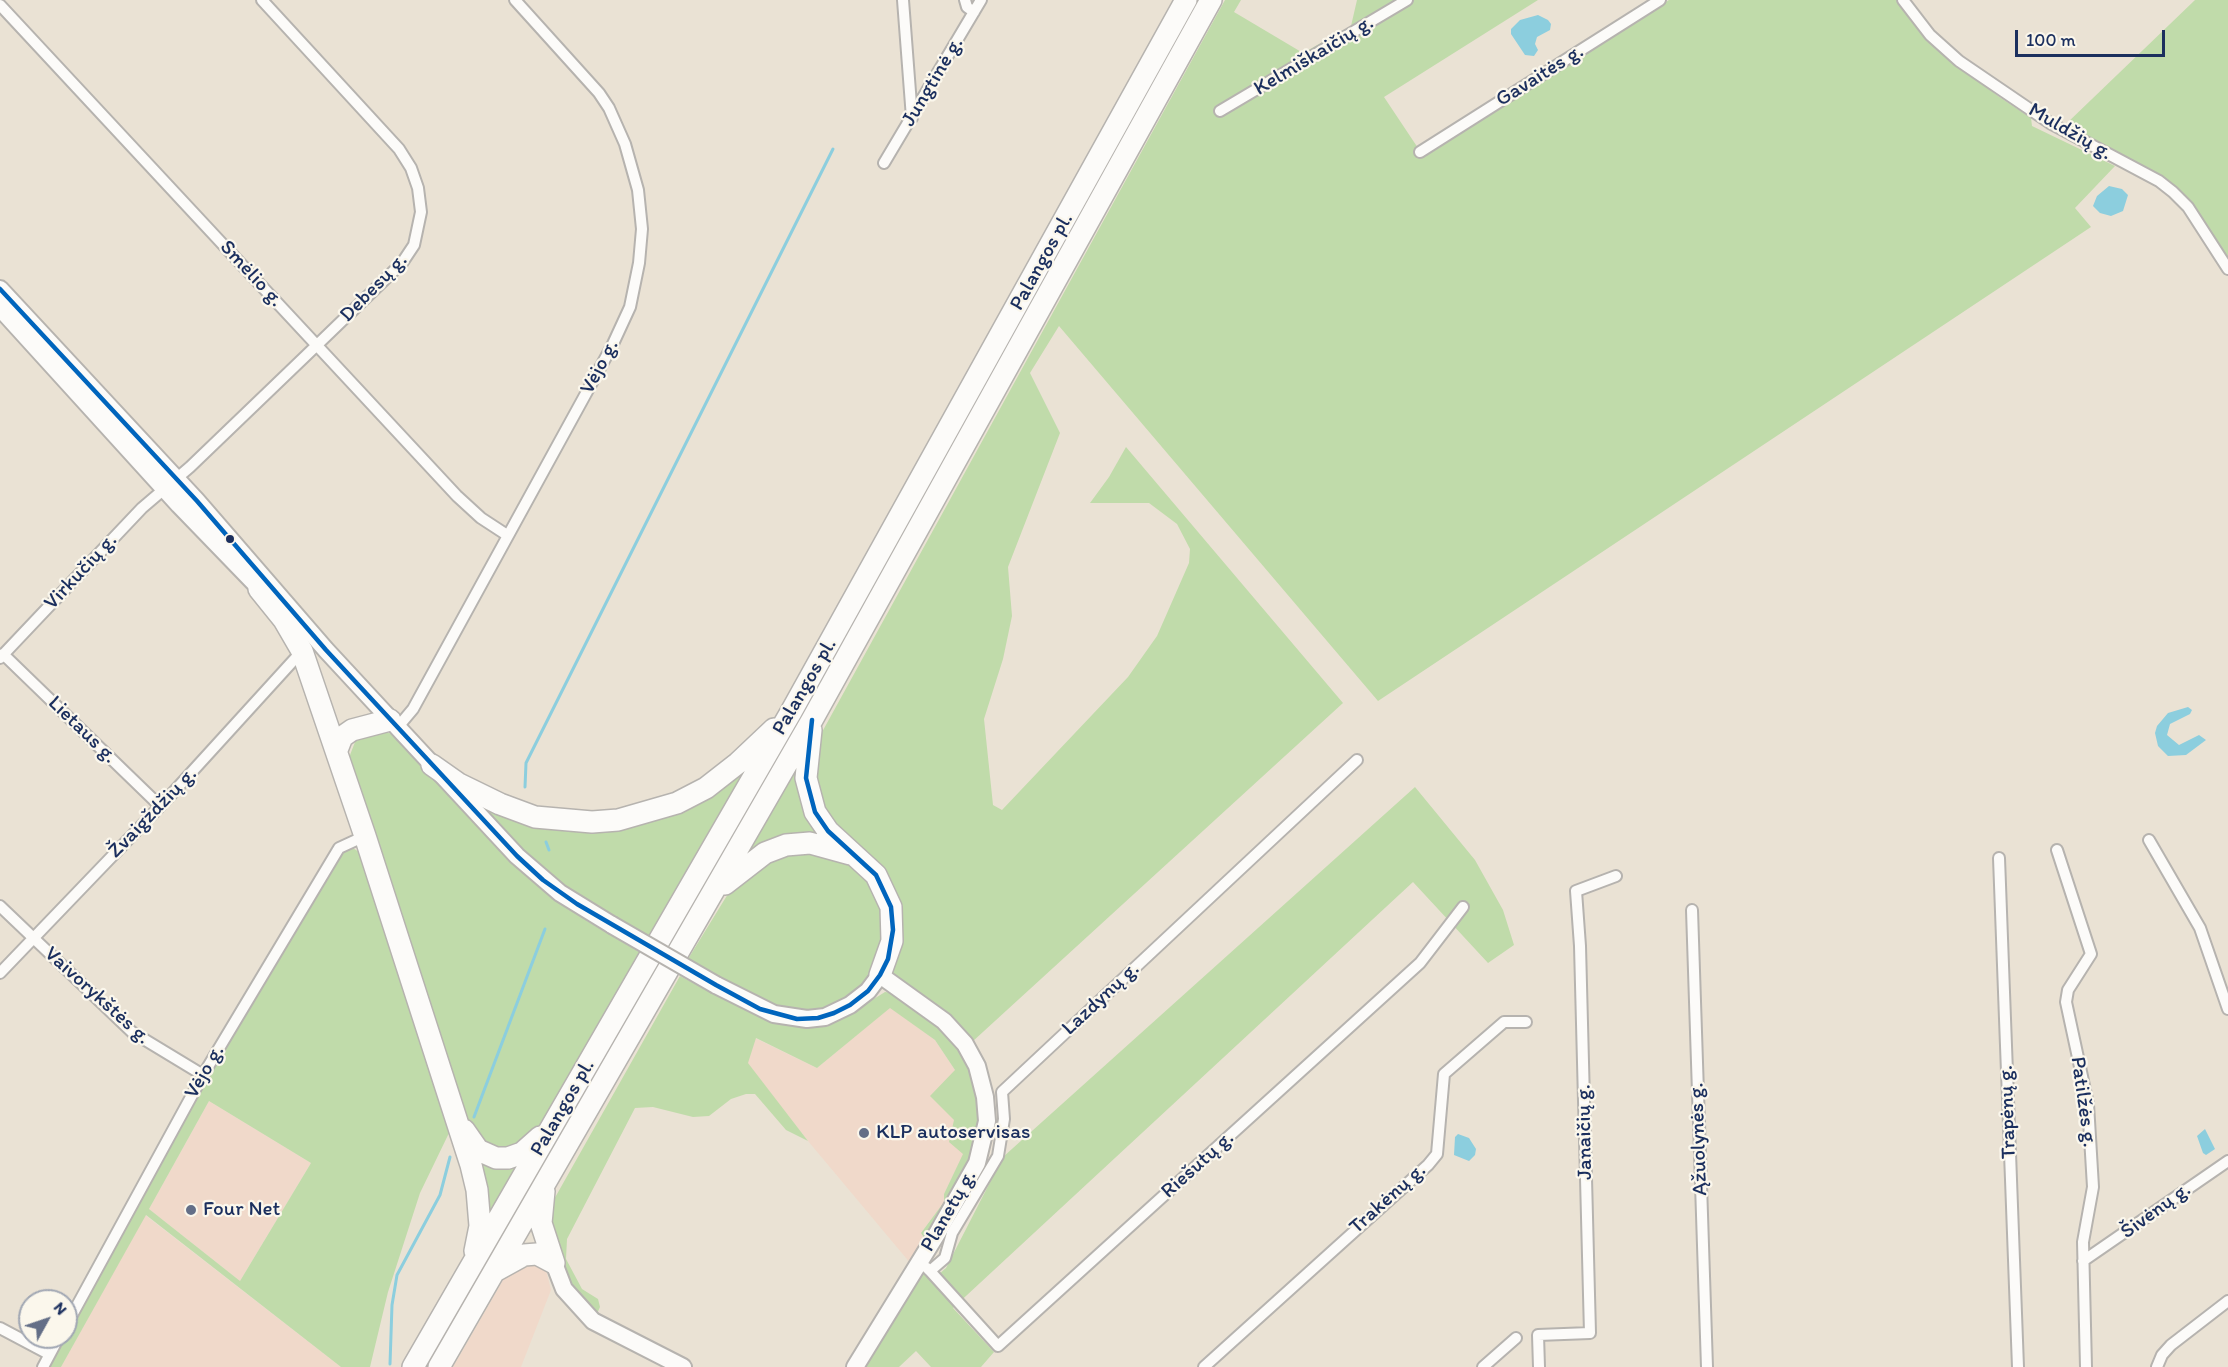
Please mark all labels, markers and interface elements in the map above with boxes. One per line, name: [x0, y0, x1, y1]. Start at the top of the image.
street label: Kelmiškaičių g.: [1249, 10, 1379, 102]
scale bar: [2018, 18, 2168, 56]
text: 100 m: [2026, 29, 2076, 51]
street label: Jungtinė g.: [896, 33, 970, 131]
street label: Gavaitės g.: [1491, 39, 1589, 113]
street label: Muldžių g.: [2024, 98, 2116, 166]
street label: Palangos pl.: [1005, 209, 1079, 315]
street label: Smėlio g.: [214, 235, 288, 313]
street label: Debesų g.: [335, 248, 413, 328]
street label: Vėjo g.: [575, 335, 625, 399]
street label: Virkučių g.: [39, 528, 123, 616]
unlabelled marker: [224, 533, 236, 545]
street label: Palangos pl.: [767, 634, 843, 740]
street label: Lietaus g.: [42, 691, 122, 769]
street label: Žvaigždžių g.: [103, 762, 203, 864]
street label: Vaivorykštės g.: [39, 942, 155, 1050]
street label: Lazdynų g.: [1057, 957, 1145, 1041]
street label: Vėjo g.: [180, 1041, 230, 1103]
street label: Palangos pl.: [525, 1055, 601, 1161]
street label: Patilžės g.: [2064, 1055, 2102, 1149]
street label: Trapėnų g.: [1994, 1065, 2022, 1159]
street label: Ąžuolynės g.: [1684, 1082, 1714, 1196]
street label: Janaičių g.: [1572, 1084, 1598, 1180]
place label: KLP autoservisas: [876, 1120, 1030, 1146]
marker: KLP autoservisas: [857, 1126, 871, 1140]
street label: Riešutų g.: [1156, 1126, 1240, 1204]
street label: Trakėnų g.: [1344, 1158, 1432, 1240]
street label: Planetų g.: [916, 1166, 982, 1256]
street label: Šivėnų g.: [2116, 1177, 2196, 1245]
place label: Four Net: [203, 1197, 280, 1223]
marker: Four Net: [184, 1203, 198, 1217]
north arrow: [18, 1289, 78, 1349]
text: N: [50, 1298, 71, 1319]

